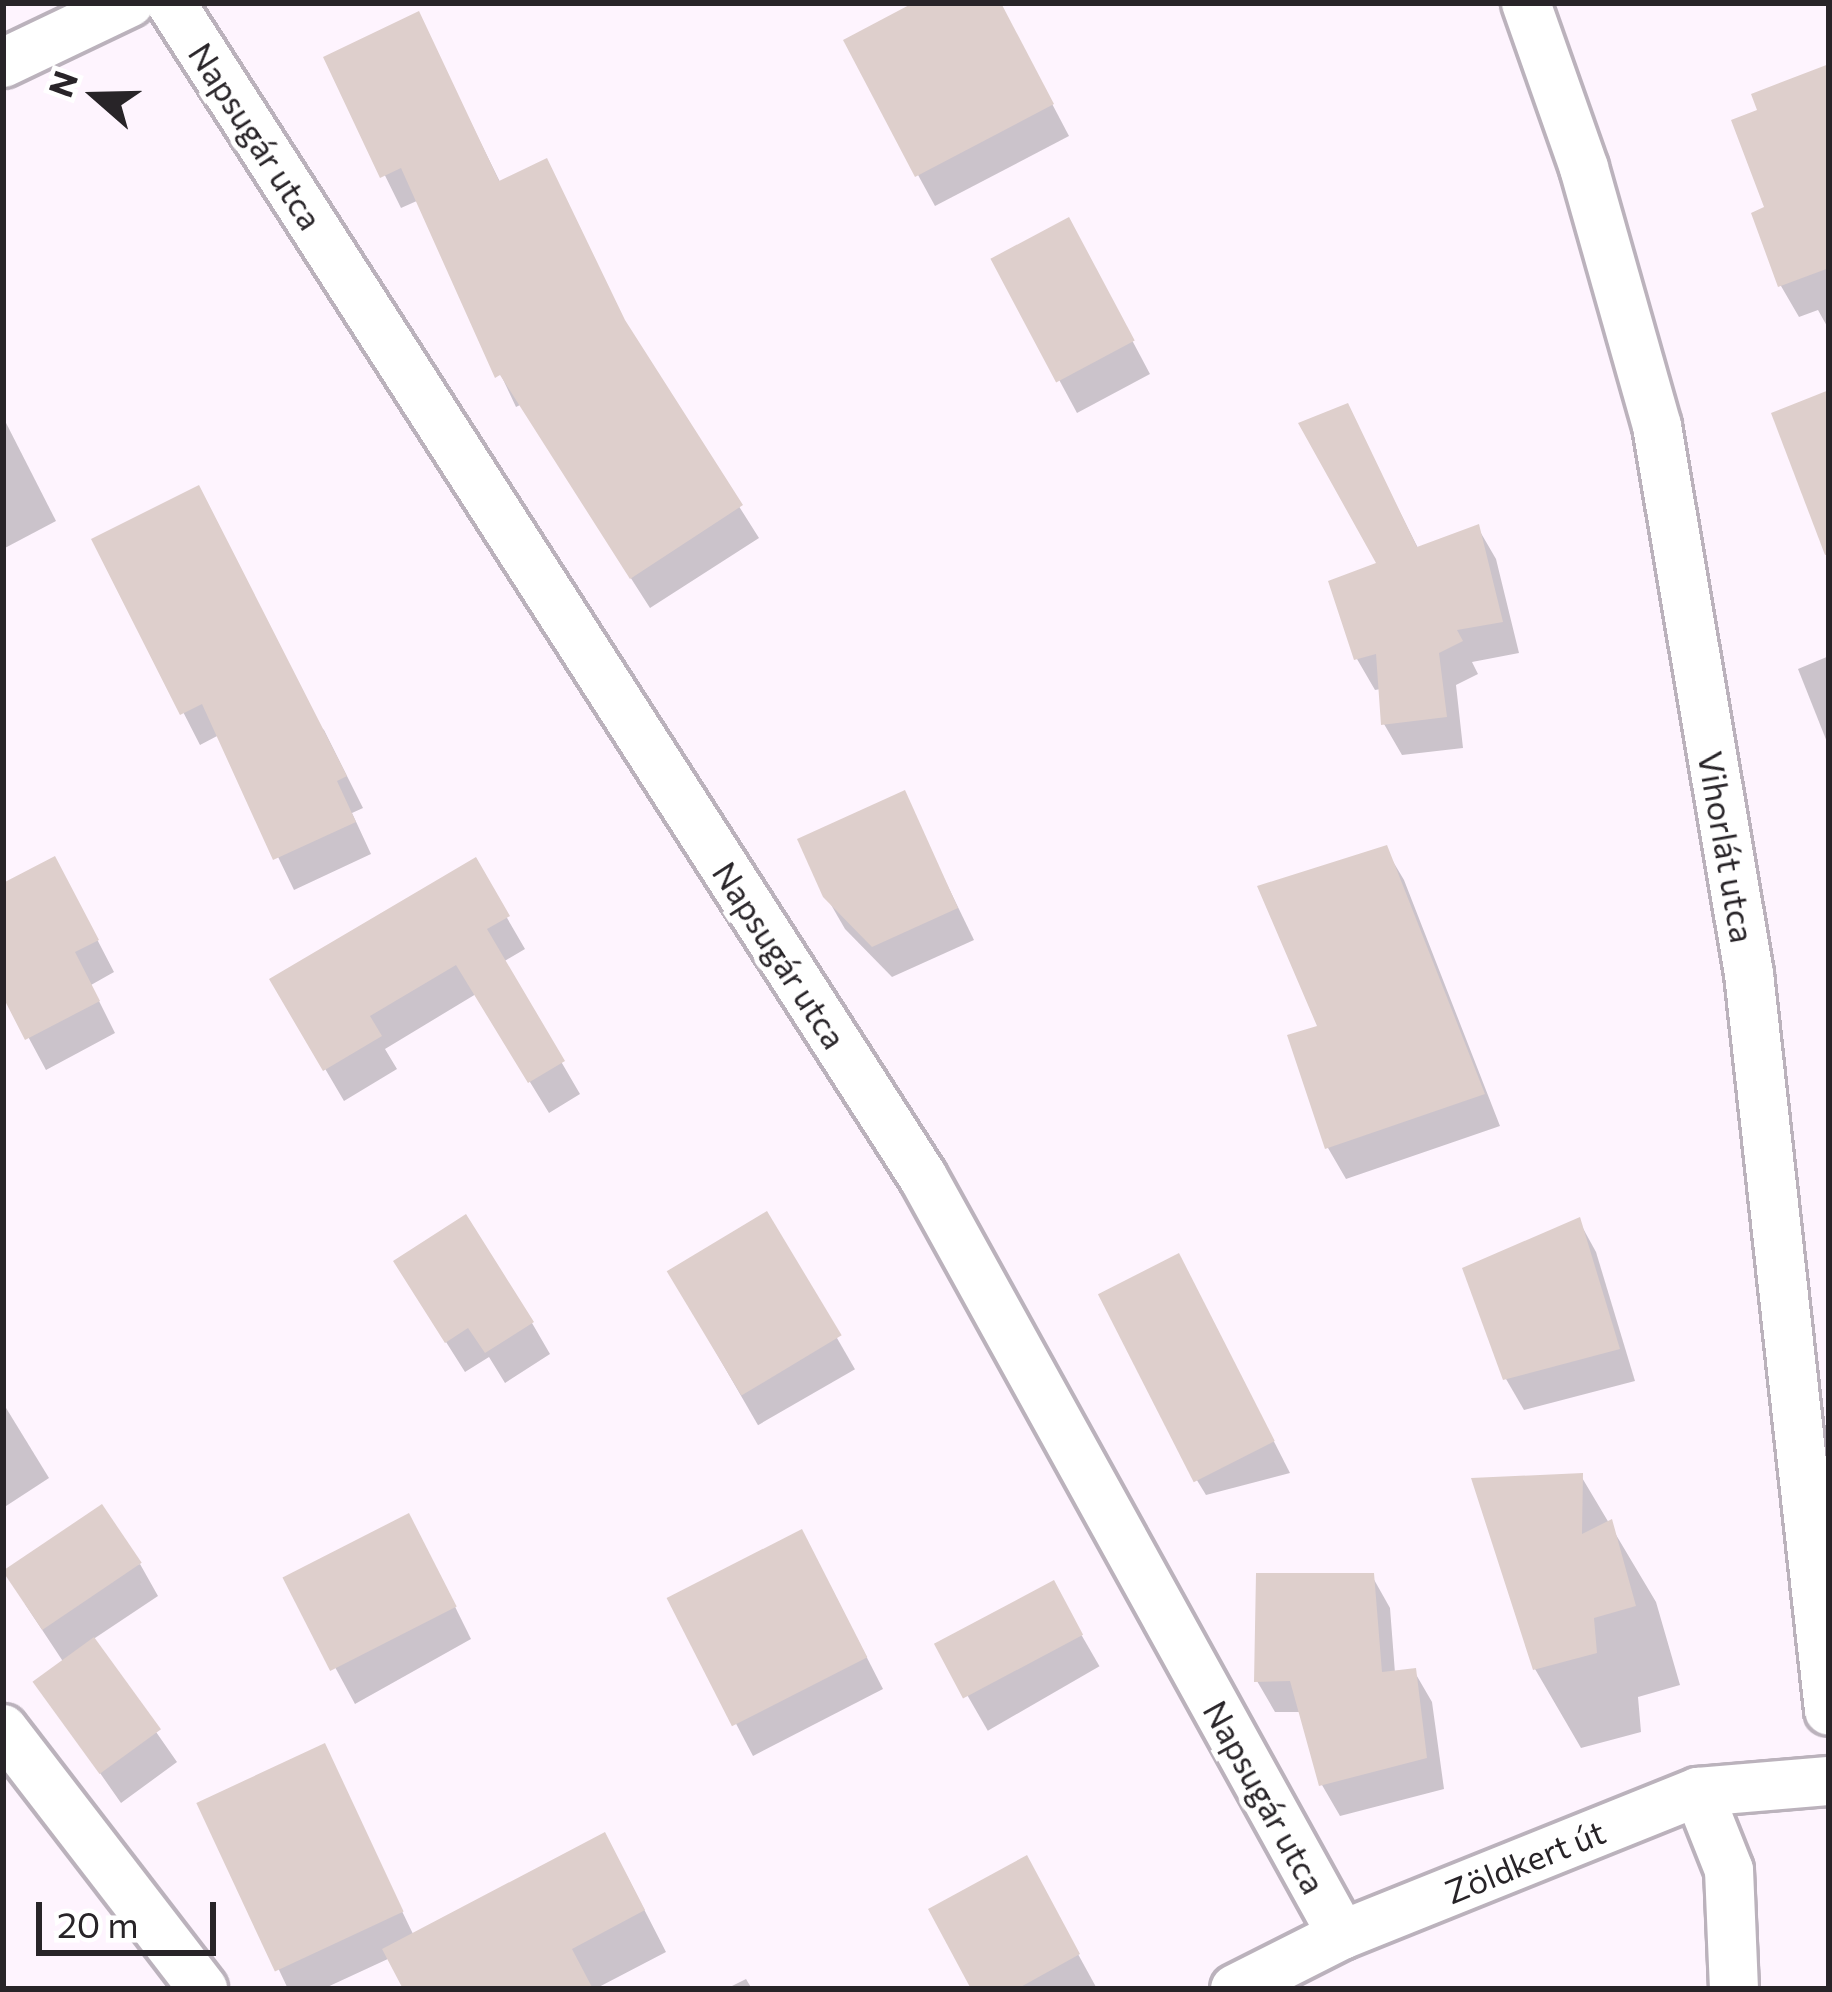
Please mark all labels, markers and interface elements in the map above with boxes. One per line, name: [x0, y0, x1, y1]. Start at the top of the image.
street label: Napsugár utca: [181, 35, 331, 237]
north arrow: [36, 36, 156, 156]
text: N: [38, 65, 85, 102]
street label: Vihorlát utca: [1691, 748, 1763, 946]
street label: Napsugár utca: [705, 854, 855, 1056]
street label: Napsugár utca: [1196, 1694, 1334, 1900]
street label: Zöldkert út: [1439, 1811, 1611, 1911]
scale bar: [42, 1878, 222, 1952]
text: 20 m: [57, 1901, 139, 1945]

